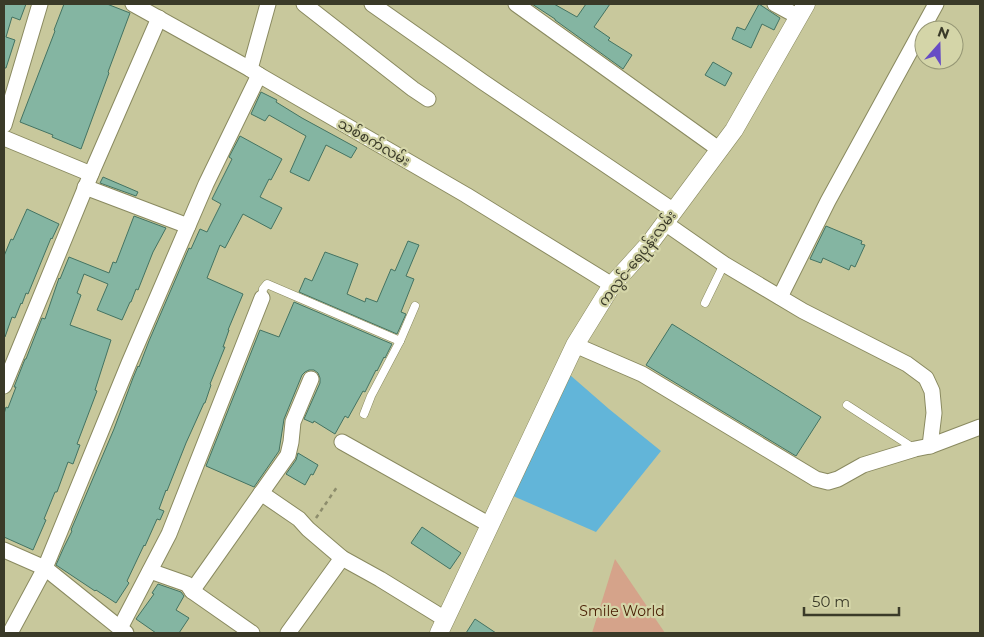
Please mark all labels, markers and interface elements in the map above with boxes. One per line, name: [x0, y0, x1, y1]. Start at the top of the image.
north arrow: [914, 20, 964, 70]
text: N: [935, 22, 952, 43]
street label: သစ်စက်လမ်း: [335, 113, 414, 170]
street label: ကလွင်-ရေပုန်းလမ်း: [593, 206, 682, 311]
scale bar: [804, 584, 899, 616]
text: 50 m: [812, 592, 850, 611]
park label: Smile World: [579, 602, 665, 620]

